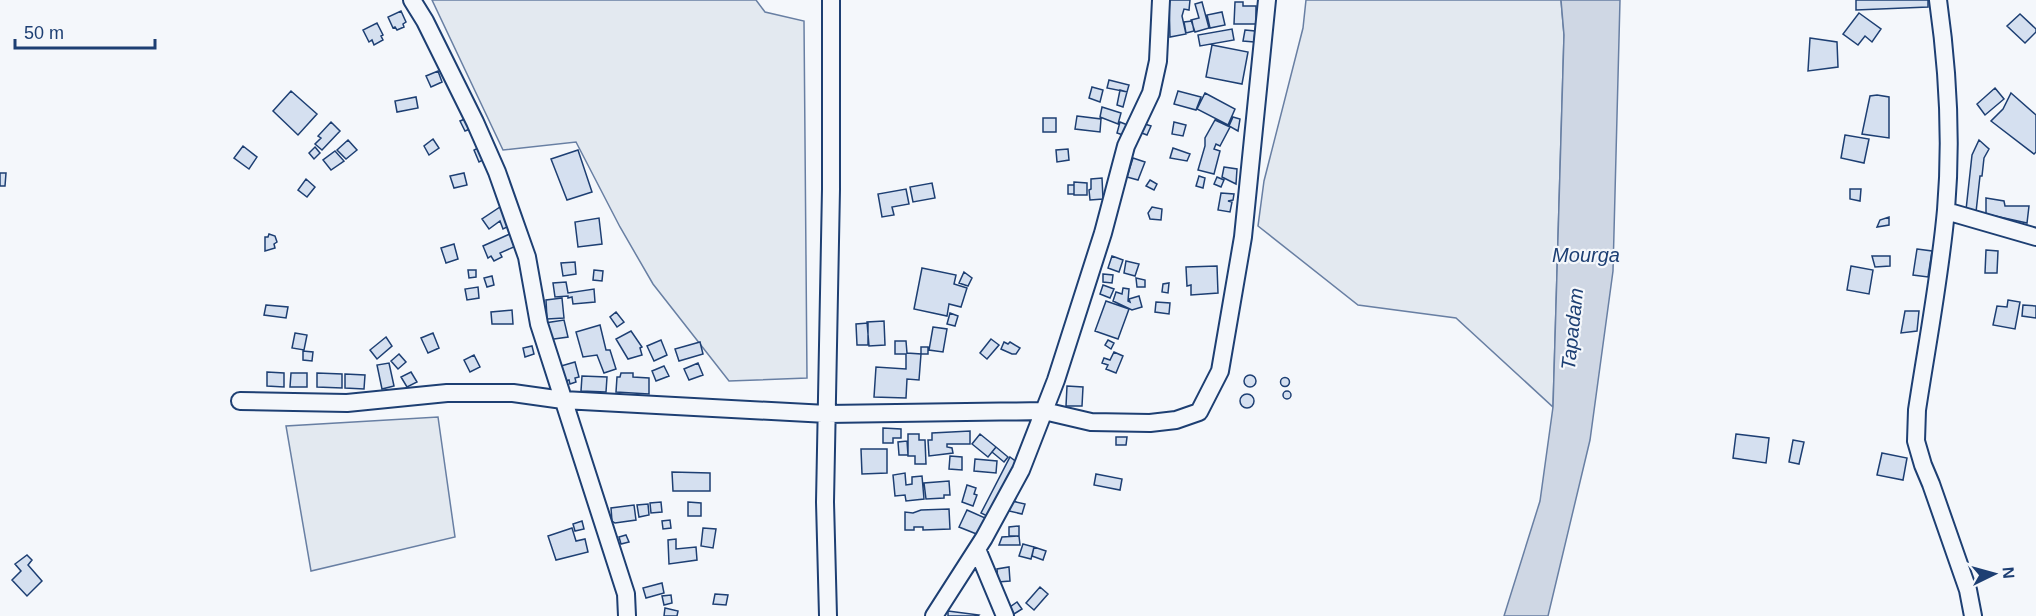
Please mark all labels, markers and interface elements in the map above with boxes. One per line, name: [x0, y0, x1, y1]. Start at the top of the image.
scale bar: [15, 12, 154, 50]
text: 50 m: [24, 23, 64, 43]
water label: Mourga: [1552, 244, 1620, 266]
water label: Tapadam: [1557, 287, 1587, 371]
north arrow: [1964, 544, 2024, 604]
text: N: [1999, 566, 2017, 579]

